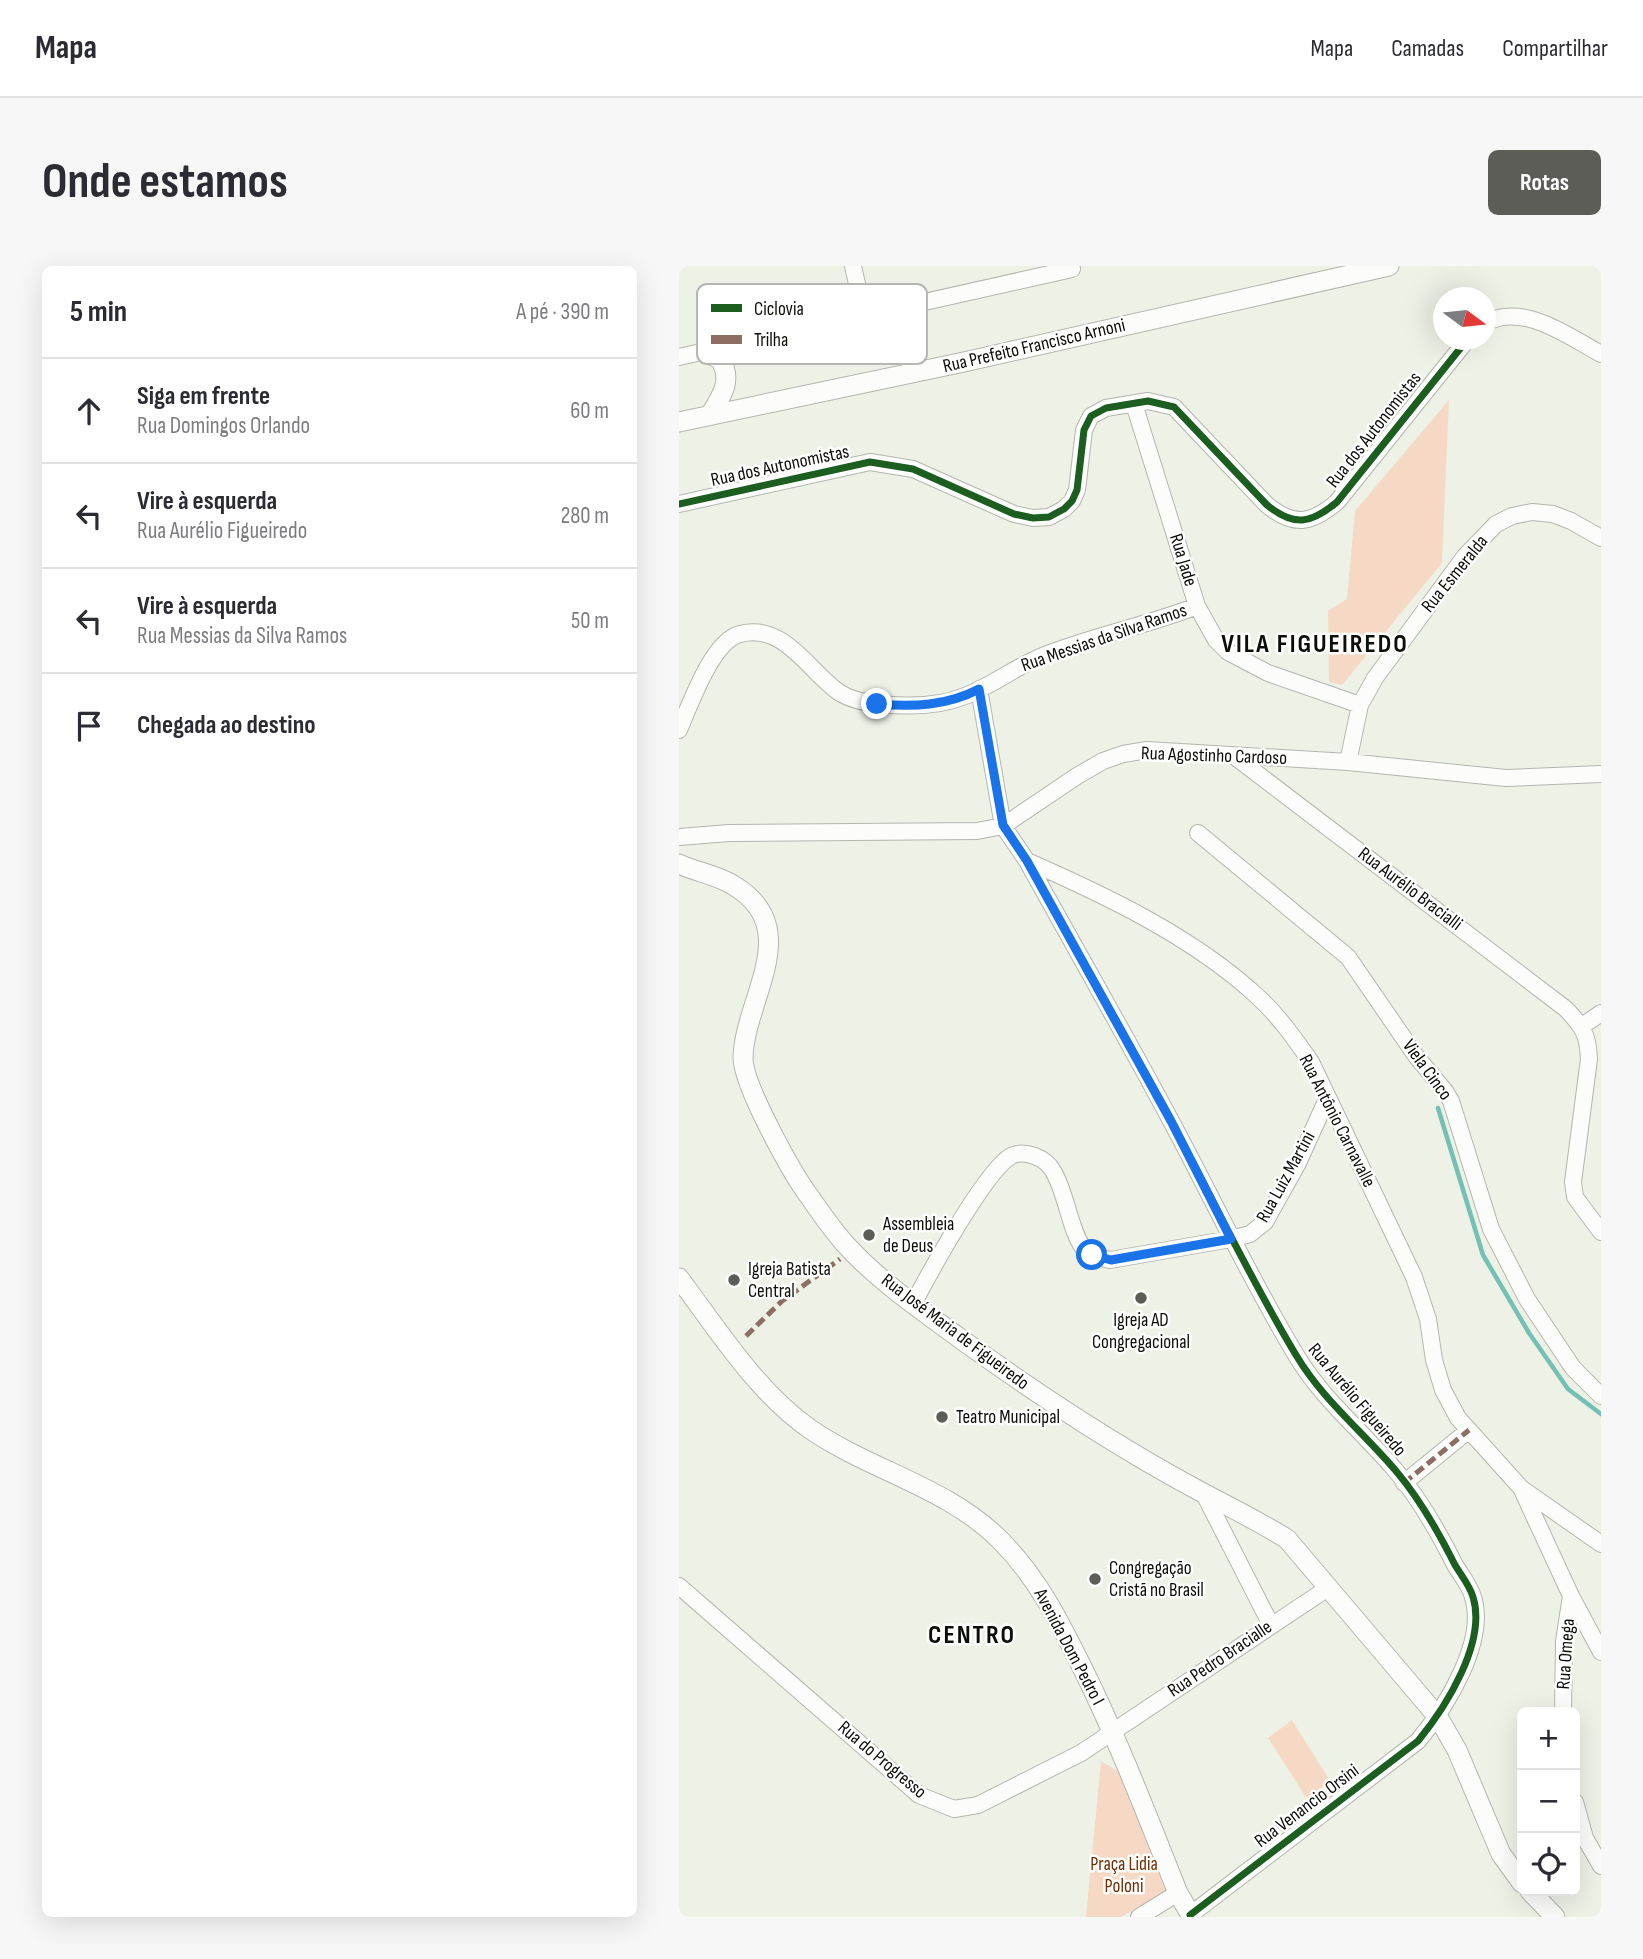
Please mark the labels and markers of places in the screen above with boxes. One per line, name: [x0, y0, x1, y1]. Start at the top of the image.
place label: Assembleia de Deus: [882, 1213, 954, 1258]
marker: Assembleia de Deus: [861, 1227, 877, 1243]
place label: Igreja Batista Central: [748, 1258, 831, 1303]
marker: Igreja Batista Central: [726, 1272, 742, 1288]
marker: Igreja AD Congregacional: [1133, 1290, 1149, 1306]
place label: Igreja AD Congregacional: [1092, 1309, 1190, 1354]
place label: Teatro Municipal: [956, 1406, 1060, 1429]
marker: Teatro Municipal: [934, 1409, 950, 1425]
place label: Congregação Cristã no Brasil: [1109, 1557, 1204, 1602]
marker: Congregação Cristã no Brasil: [1087, 1571, 1103, 1587]

